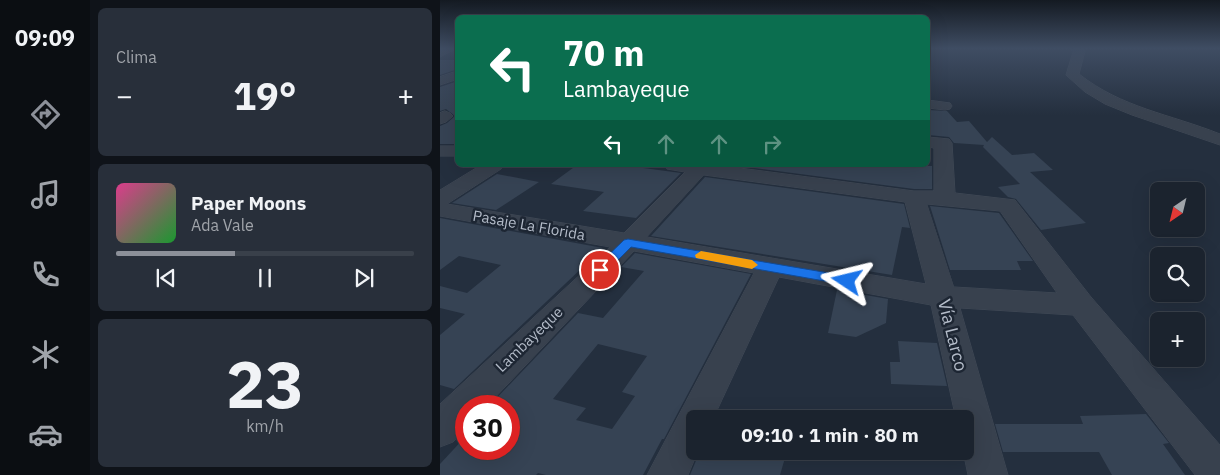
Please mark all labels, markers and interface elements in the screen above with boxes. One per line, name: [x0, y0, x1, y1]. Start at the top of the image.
text: 09:09: [15, 23, 75, 52]
text: 70 m: [563, 30, 645, 76]
icon: left: [480, 35, 545, 100]
text: Clima: [116, 47, 157, 67]
text: 19°: [233, 71, 297, 120]
text: Lambayeque: [563, 74, 690, 103]
text: −: [116, 77, 133, 114]
text: +: [397, 77, 414, 114]
icon: directions: [28, 97, 63, 132]
icon: left: [599, 130, 627, 158]
icon: ahead: [652, 130, 680, 158]
icon: ahead: [705, 130, 733, 158]
icon: right: [758, 130, 786, 158]
icon: music: [28, 177, 63, 212]
north arrow: [1150, 182, 1205, 238]
map controls: [1150, 182, 1205, 367]
text: Paper Moons: [191, 191, 306, 215]
street label: Pasaje La Florida: [471, 206, 587, 244]
text: Ada Vale: [191, 215, 254, 235]
button: search: [1150, 247, 1205, 302]
pin: [579, 249, 621, 291]
position arrow: [820, 254, 872, 306]
icon: arrive: [586, 256, 614, 284]
icon: phone: [28, 257, 63, 292]
icon: previous: [152, 264, 180, 292]
icon: pause: [251, 264, 279, 292]
icon: next: [350, 264, 378, 292]
street label: Vía Larco: [933, 297, 973, 373]
street label: Lambayeque: [491, 302, 567, 376]
button: +: [1150, 312, 1205, 367]
icon: climate: [28, 337, 63, 372]
text: 23: [226, 341, 304, 426]
speed limit sign: 30: [455, 395, 520, 460]
text: km/h: [246, 416, 284, 436]
icon: car: [28, 417, 63, 452]
text: 09:10 · 1 min · 80 m: [741, 423, 919, 447]

